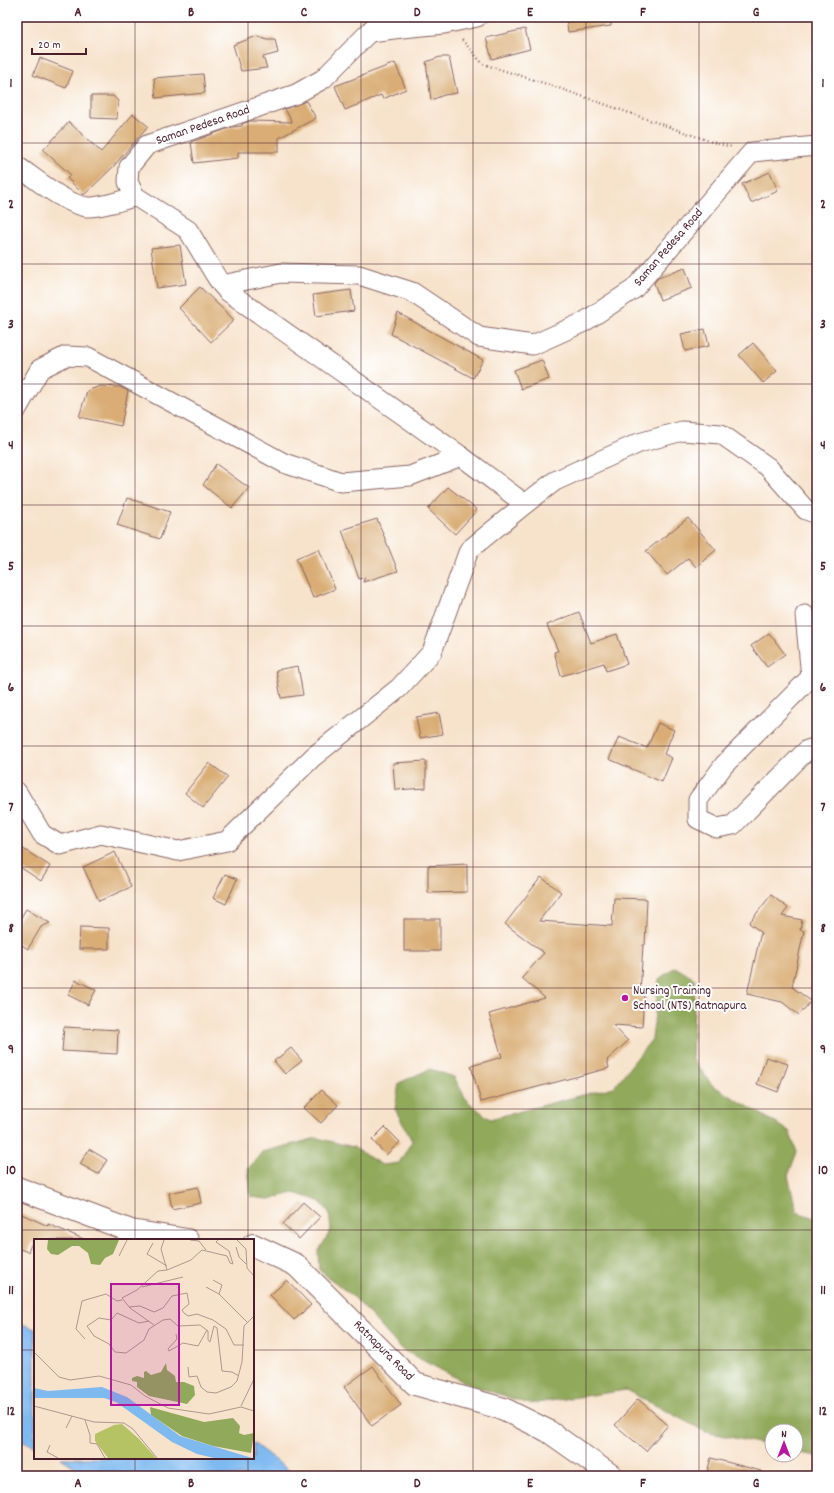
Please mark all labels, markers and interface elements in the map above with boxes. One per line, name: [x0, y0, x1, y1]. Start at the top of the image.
text: A: [74, 4, 82, 23]
text: B: [188, 4, 194, 23]
text: C: [301, 4, 308, 23]
text: D: [414, 4, 421, 23]
text: E: [527, 4, 534, 23]
text: F: [640, 4, 646, 23]
text: G: [753, 4, 760, 23]
scale bar: [32, 30, 86, 56]
text: 20 m: [38, 37, 61, 54]
text: 1: [10, 75, 13, 94]
text: 1: [822, 75, 825, 94]
street label: Saman Pedesa Road: [154, 101, 252, 151]
text: 2: [8, 196, 14, 215]
text: 2: [820, 196, 826, 215]
street label: Saman Pedesa Road: [630, 205, 708, 291]
text: 3: [8, 316, 14, 335]
text: 3: [820, 316, 826, 335]
text: 4: [8, 437, 14, 456]
text: 4: [820, 437, 826, 456]
text: 5: [8, 558, 14, 577]
text: 5: [820, 558, 826, 577]
text: 6: [8, 679, 15, 698]
text: 6: [820, 679, 827, 698]
text: 7: [9, 799, 14, 818]
text: 7: [821, 799, 826, 818]
text: 8: [8, 920, 14, 939]
text: 8: [820, 920, 826, 939]
place label: Nursing Training School (NTS) Ratnapura: [633, 982, 747, 1016]
marker: Nursing Training School (NTS) Ratnapura: [620, 993, 630, 1003]
text: 9: [8, 1041, 14, 1060]
text: 9: [820, 1041, 826, 1060]
text: 10: [6, 1162, 16, 1181]
text: 10: [818, 1162, 828, 1181]
inset map: [34, 1239, 254, 1459]
text: 11: [8, 1282, 14, 1301]
text: 11: [820, 1282, 826, 1301]
street label: Ratnapura Road: [348, 1316, 418, 1386]
text: 12: [7, 1403, 16, 1422]
text: 12: [819, 1403, 828, 1422]
north arrow: [764, 1423, 804, 1463]
text: N: [781, 1427, 787, 1443]
text: A: [74, 1475, 82, 1493]
text: B: [188, 1475, 194, 1493]
text: C: [301, 1475, 308, 1493]
text: D: [414, 1475, 421, 1493]
text: E: [527, 1475, 534, 1493]
text: F: [640, 1475, 646, 1493]
text: G: [753, 1475, 760, 1493]

